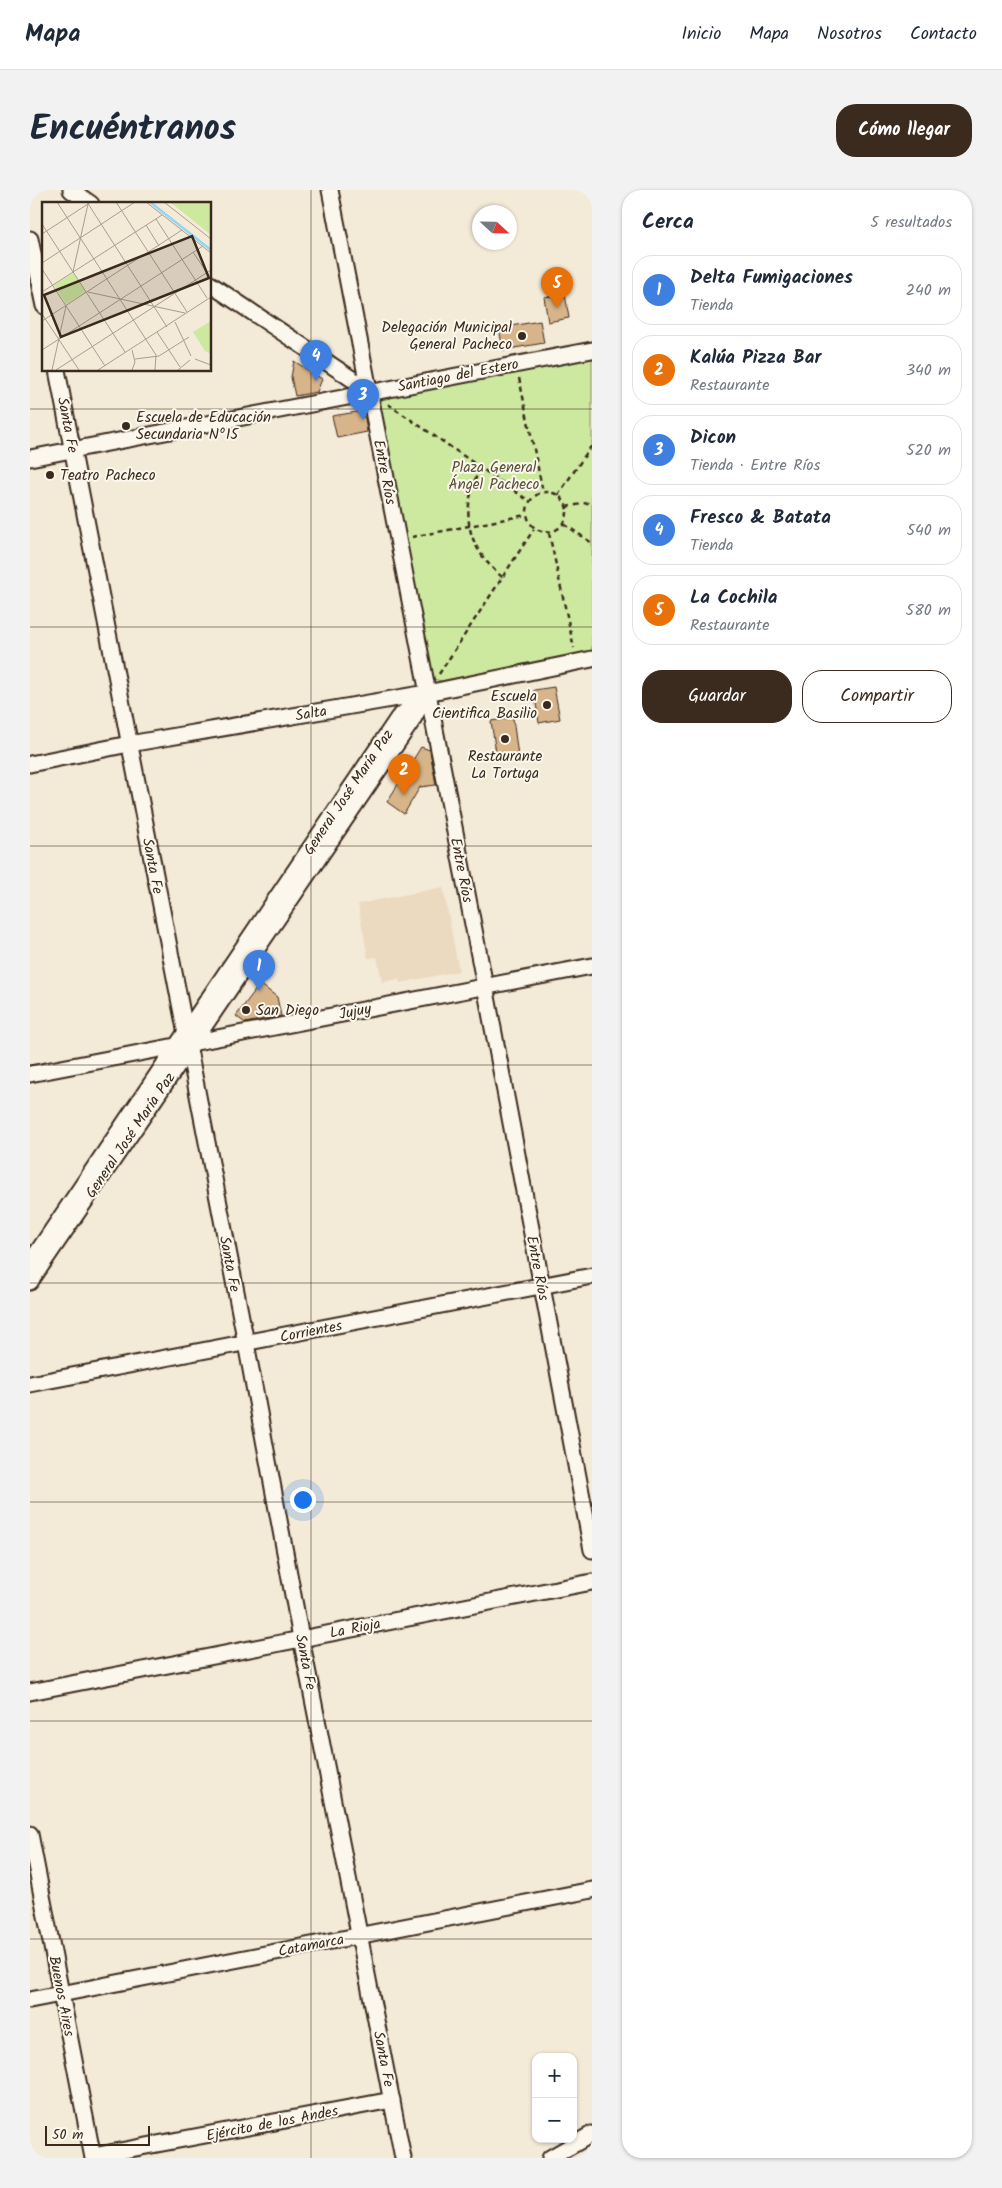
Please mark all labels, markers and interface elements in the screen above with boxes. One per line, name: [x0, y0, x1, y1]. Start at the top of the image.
text: Mapa: [25, 15, 81, 54]
text: Inicio: [681, 20, 721, 49]
text: Mapa: [749, 20, 789, 49]
text: Nosotros: [817, 20, 882, 49]
text: Contacto: [910, 20, 977, 49]
text: Encuéntranos: [30, 102, 236, 158]
button: Cómo llegar: [836, 104, 972, 157]
inset map: [42, 202, 211, 371]
north arrow: [472, 205, 517, 250]
text: Cerca: [642, 206, 694, 239]
text: 5 resultados: [870, 210, 952, 235]
text: Delta Fumigaciones: [690, 263, 853, 293]
pin: 5: [541, 267, 573, 308]
text: 1: [657, 278, 661, 303]
text: 240 m: [906, 278, 951, 303]
text: Tienda: [690, 293, 734, 318]
place label: Delegación Municipal General Pacheco: [381, 316, 512, 357]
marker: Delegación Municipal General Pacheco: [516, 330, 528, 342]
pin: 4: [300, 340, 332, 381]
text: Kalúa Pizza Bar: [690, 343, 821, 373]
street label: Santiago del Estero: [396, 352, 521, 399]
text: 2: [654, 358, 664, 383]
text: 340 m: [906, 358, 951, 383]
text: Restaurante: [690, 373, 769, 398]
pin: 3: [347, 379, 379, 420]
street label: Santa Fe: [50, 395, 84, 455]
place label: Escuela de Educación Secundaria Nº15: [136, 406, 271, 447]
marker: Escuela de Educación Secundaria Nº15: [120, 420, 132, 432]
text: Dicon: [690, 423, 736, 453]
street label: Entre Ríos: [366, 438, 402, 507]
text: 3: [655, 438, 663, 463]
text: 520 m: [906, 438, 951, 463]
text: Tienda · Entre Ríos: [690, 453, 820, 478]
park label: Plaza General Ángel Pacheco: [449, 456, 540, 497]
place label: Teatro Pacheco: [60, 464, 156, 488]
marker: Teatro Pacheco: [44, 469, 56, 481]
text: Fresco & Batata: [690, 503, 831, 533]
text: 4: [655, 518, 663, 543]
text: 540 m: [906, 518, 951, 543]
text: Tienda: [690, 533, 734, 558]
text: La Cochila: [690, 583, 777, 613]
text: 5: [655, 598, 663, 623]
text: 580 m: [906, 598, 951, 623]
text: Restaurante: [690, 613, 769, 638]
button: Guardar: [642, 670, 792, 723]
button: Compartir: [802, 670, 952, 723]
place label: Escuela Cientifica Basilio: [432, 685, 537, 726]
street label: Salta: [294, 699, 329, 729]
marker: Escuela Cientifica Basilio: [541, 699, 553, 711]
street label: General José María Paz: [298, 724, 400, 860]
marker: Restaurante La Tortuga: [499, 733, 511, 745]
place label: Restaurante La Tortuga: [468, 745, 542, 786]
pin: 2: [388, 754, 420, 795]
street label: Santa Fe: [135, 836, 169, 896]
street label: Entre Ríos: [443, 836, 479, 905]
pin: 1: [243, 950, 275, 991]
street label: Jujuy: [337, 997, 374, 1027]
place label: San Diego: [256, 999, 319, 1023]
marker: San Diego: [240, 1004, 252, 1016]
street label: General José María Paz: [80, 1067, 182, 1203]
street label: Santa Fe: [212, 1234, 246, 1294]
street label: Entre Ríos: [519, 1234, 555, 1303]
street label: Corrientes: [278, 1314, 345, 1350]
your location: [290, 1487, 316, 1513]
street label: La Rioja: [328, 1612, 383, 1646]
street label: Santa Fe: [288, 1632, 322, 1692]
street label: Catamarca: [276, 1928, 346, 1964]
street label: Buenos Aires: [41, 1954, 81, 2039]
street label: Santa Fe: [366, 2029, 400, 2089]
map controls: [532, 2053, 577, 2143]
button: +: [532, 2053, 577, 2098]
button: −: [532, 2098, 577, 2143]
street label: Ejército de los Andes: [204, 2099, 341, 2149]
scale bar: [45, 2123, 150, 2146]
text: 50 m: [52, 2124, 83, 2146]

